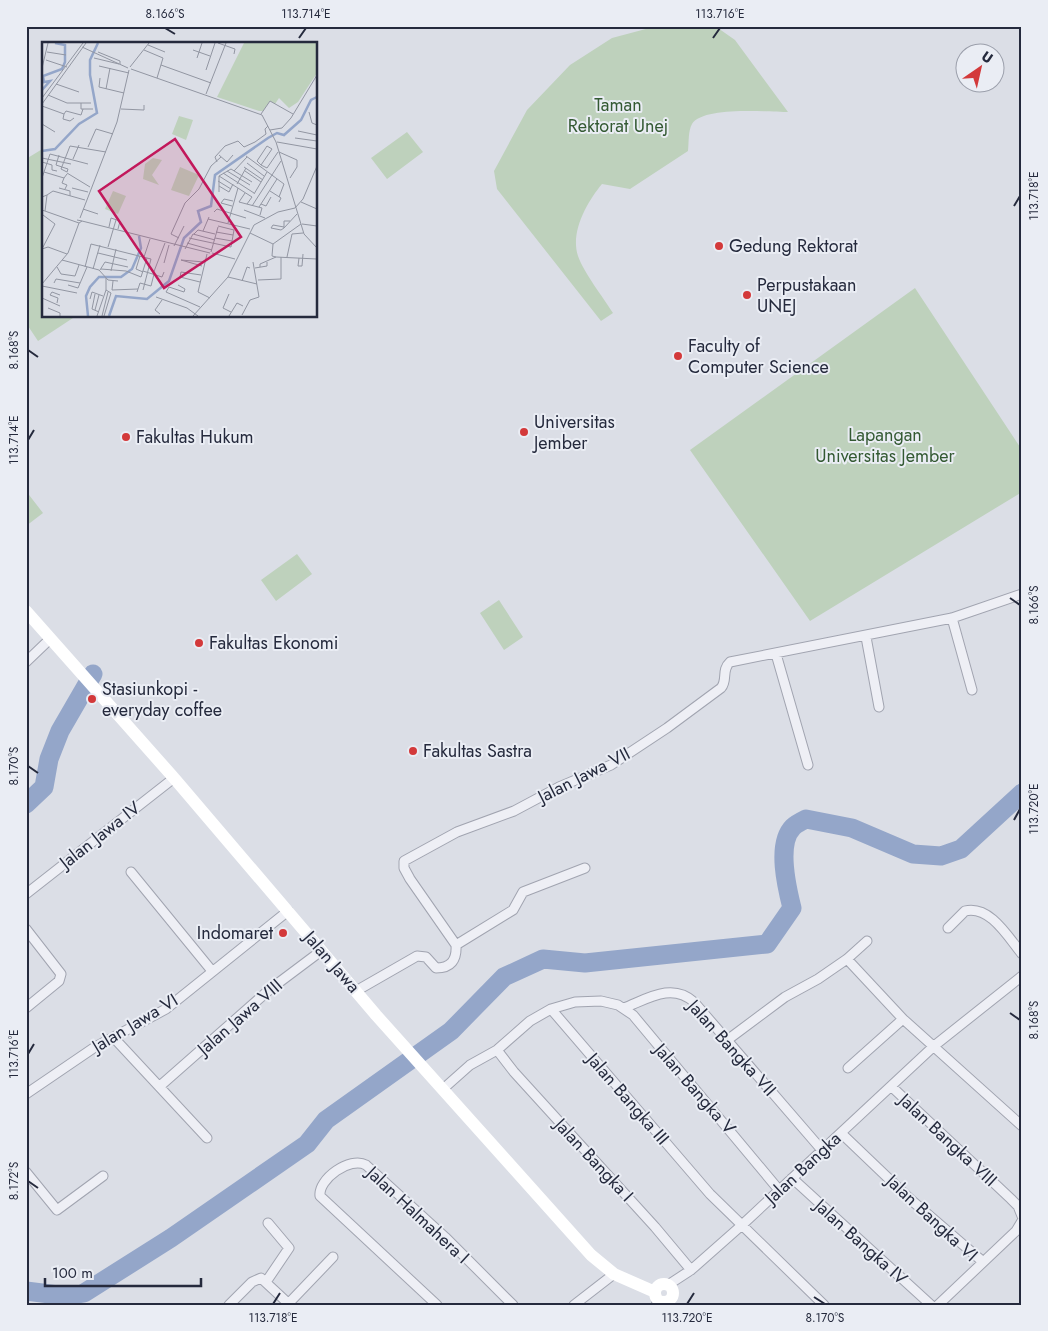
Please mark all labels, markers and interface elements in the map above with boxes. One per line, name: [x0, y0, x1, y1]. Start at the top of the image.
text: 8.166°S: [145, 5, 185, 23]
text: 113.714°E: [281, 5, 331, 23]
text: 113.716°E: [695, 5, 745, 23]
inset map: [42, 42, 318, 318]
north arrow: [956, 42, 1006, 92]
text: U: [978, 46, 997, 68]
park label: Taman Rektorat Unej: [568, 92, 668, 139]
text: 113.718°E: [1025, 172, 1043, 220]
place label: Gedung Rektorat: [729, 233, 858, 259]
marker: Gedung Rektorat: [713, 240, 725, 252]
place label: Perpustakaan UNEJ: [757, 272, 856, 319]
marker: Perpustakaan UNEJ: [741, 289, 753, 301]
text: 8.168°S: [5, 330, 23, 369]
place label: Faculty of Computer Science: [688, 333, 829, 380]
marker: Faculty of Computer Science: [672, 350, 684, 362]
place label: Universitas Jember: [532, 409, 615, 456]
text: 113.714°E: [5, 415, 23, 465]
park label: Lapangan Universitas Jember: [815, 422, 956, 469]
place label: Fakultas Hukum: [136, 424, 254, 450]
marker: Universitas Jember: [518, 426, 530, 438]
marker: Fakultas Hukum: [120, 431, 132, 443]
text: 8.166°S: [1025, 585, 1043, 625]
place label: Fakultas Ekonomi: [209, 630, 338, 656]
marker: Fakultas Ekonomi: [193, 637, 205, 649]
place label: Stasiunkopi - everyday coffee: [102, 676, 222, 723]
marker: Stasiunkopi - everyday coffee: [86, 693, 98, 705]
place label: Fakultas Sastra: [423, 738, 532, 764]
street label: Jalan Jawa VII: [532, 741, 635, 810]
marker: Fakultas Sastra: [407, 745, 419, 757]
text: 8.170°S: [5, 746, 23, 785]
text: 113.720°E: [1025, 783, 1043, 835]
street label: Jalan Jawa IV: [53, 795, 146, 876]
place label: Indomaret: [197, 920, 274, 946]
street label: Jalan Jawa: [296, 924, 366, 999]
marker: Indomaret: [277, 927, 289, 939]
street label: Jalan Jawa VIII: [190, 973, 288, 1063]
street label: Jalan Jawa VI: [85, 987, 183, 1060]
street label: Jalan Bangka VII: [683, 996, 781, 1100]
text: 8.168°S: [1025, 1000, 1043, 1039]
text: 113.716°E: [5, 1029, 23, 1079]
street label: Jalan Bangka V: [650, 1039, 740, 1139]
street label: Jalan Bangka III: [579, 1046, 675, 1151]
street label: Jalan Bangka VIII: [892, 1086, 1003, 1193]
street label: Jalan Bangka I: [547, 1111, 639, 1207]
street label: Jalan Bangka: [758, 1126, 847, 1211]
street label: Jalan Halmahera I: [359, 1159, 475, 1270]
text: 8.172°S: [5, 1161, 23, 1200]
street label: Jalan Bangka VI: [879, 1167, 984, 1268]
street label: Jalan Bangka IV: [807, 1192, 913, 1291]
scale bar: [45, 1256, 201, 1288]
text: 100 m: [52, 1262, 93, 1284]
text: 113.718°E: [249, 1309, 297, 1327]
text: 113.720°E: [661, 1309, 713, 1327]
text: 8.170°S: [806, 1309, 845, 1327]

